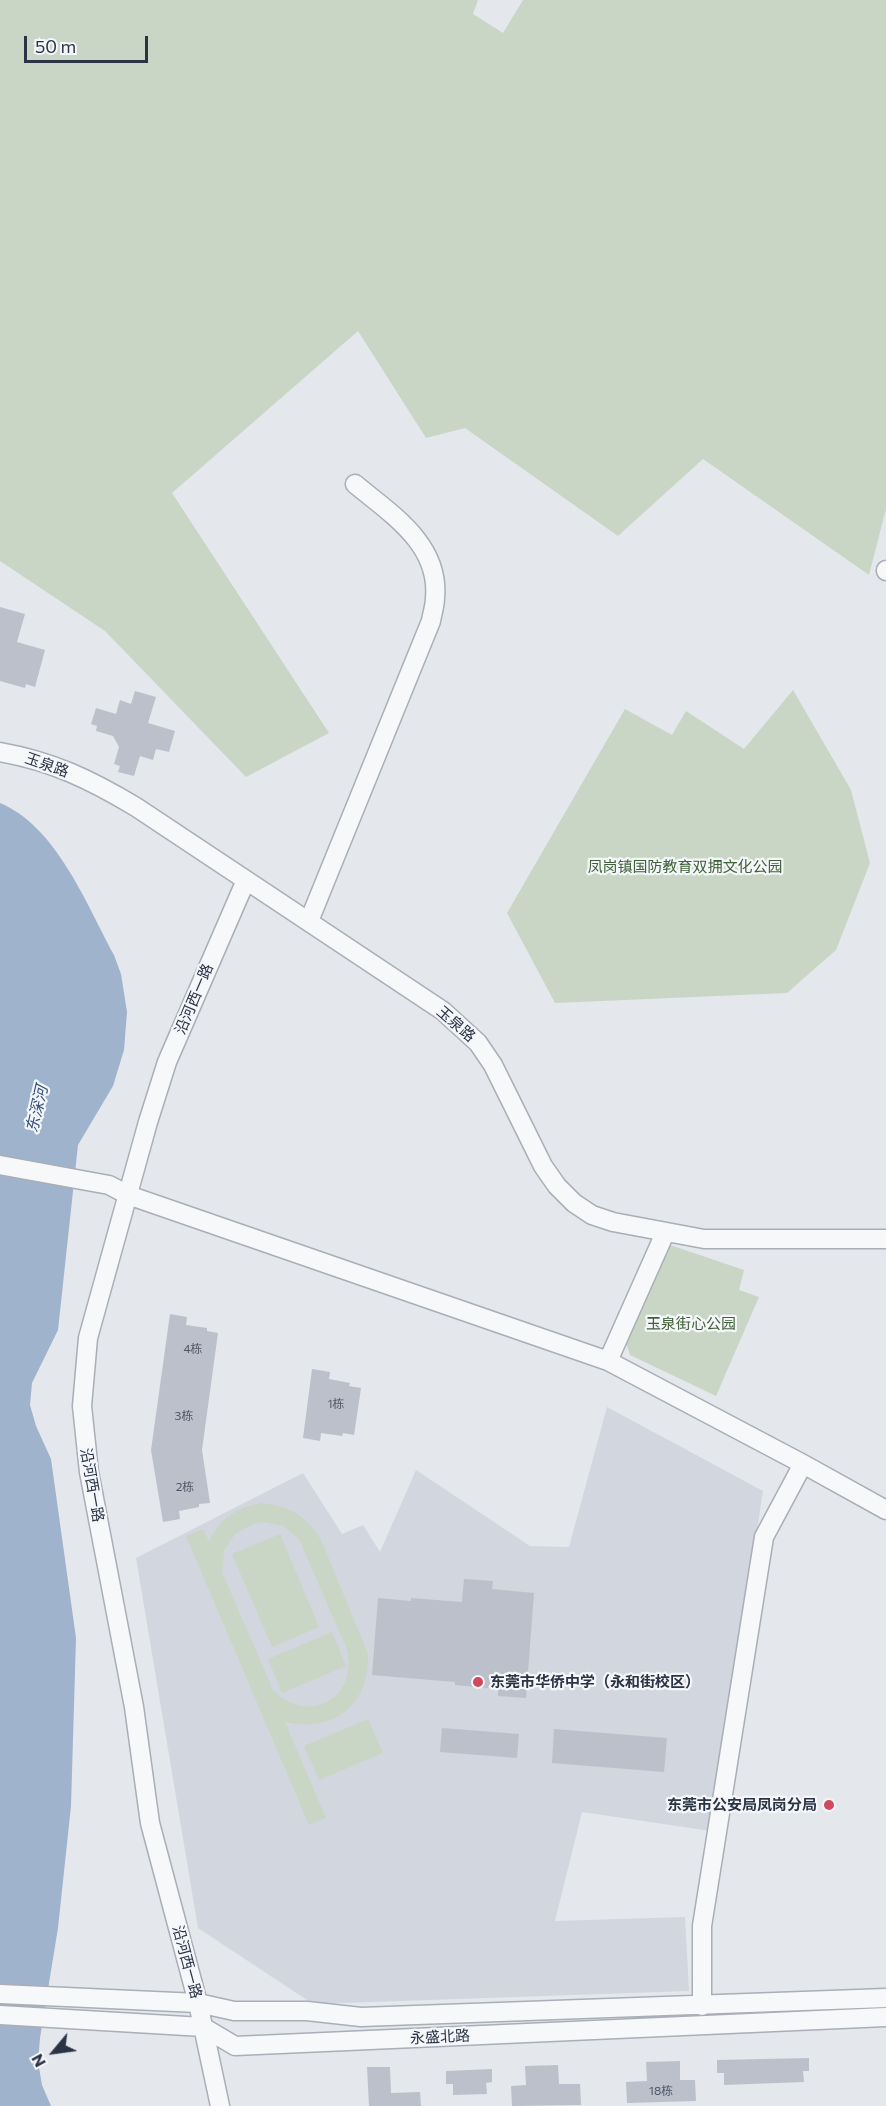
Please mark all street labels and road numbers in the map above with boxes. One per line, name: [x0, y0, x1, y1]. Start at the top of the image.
street label: 玉泉路: [23, 749, 71, 781]
street label: 沿河西一路: [171, 961, 217, 1037]
street label: 玉泉路: [433, 1002, 479, 1046]
street label: 沿河西一路: [77, 1447, 107, 1523]
street label: 沿河西一路: [169, 1923, 205, 2001]
street label: 永盛北路: [410, 2026, 470, 2048]

